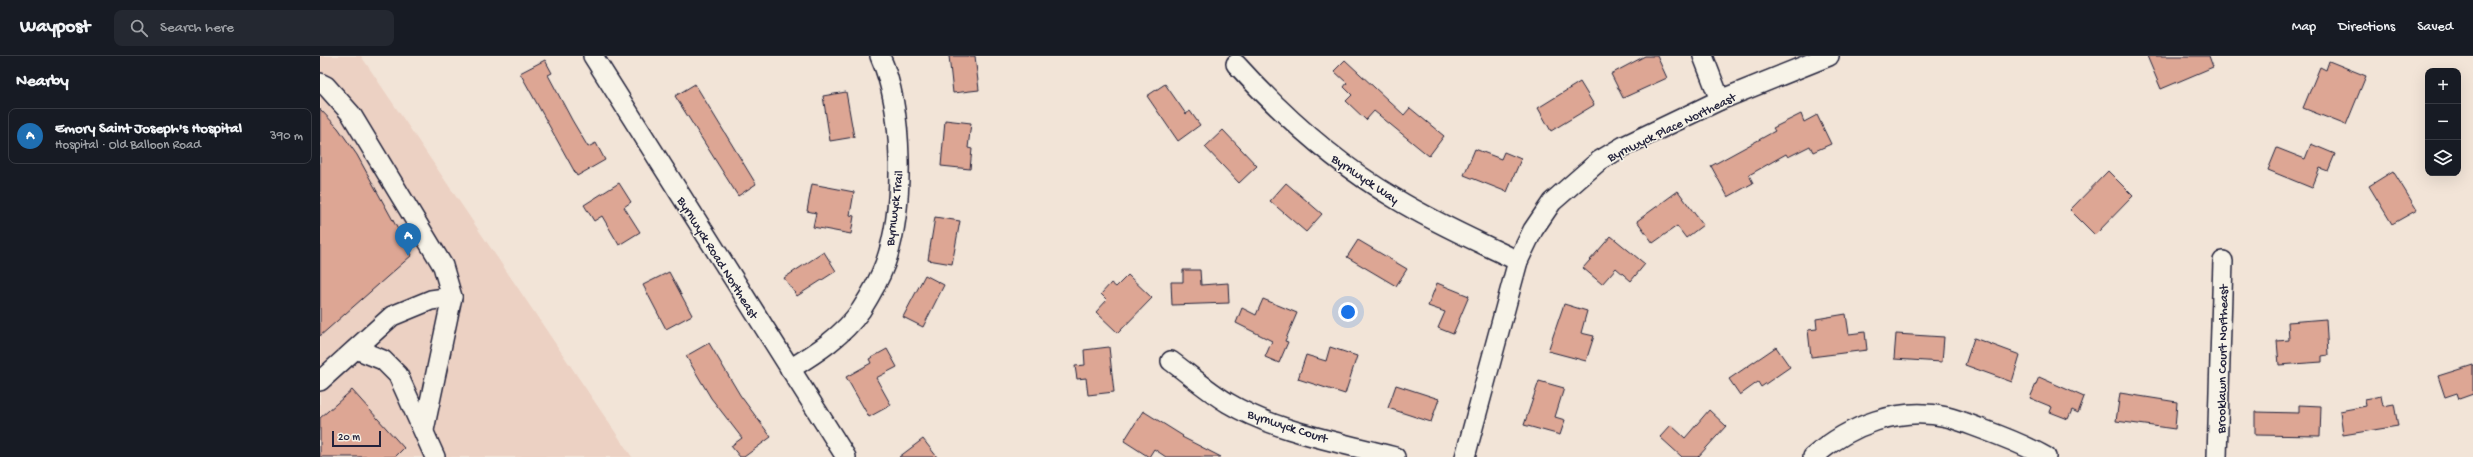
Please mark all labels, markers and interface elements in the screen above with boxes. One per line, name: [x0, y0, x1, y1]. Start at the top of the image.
search box: [114, 10, 394, 46]
text: Waypost: [20, 16, 90, 39]
icon: search: [128, 17, 150, 39]
text: Search here: [160, 19, 234, 37]
text: Map: [2292, 19, 2316, 36]
text: Directions: [2338, 19, 2395, 36]
text: Saved: [2417, 19, 2453, 36]
map controls: [2425, 68, 2461, 176]
button: +: [2425, 68, 2461, 104]
text: Nearby: [16, 72, 69, 92]
street label: Byrnwyck Place Northeast: [1604, 90, 1740, 166]
button: −: [2425, 104, 2461, 140]
text: Emory Saint Joseph's Hospital: [55, 120, 242, 138]
text: A: [26, 129, 34, 144]
text: 390 m: [270, 129, 303, 144]
text: Hospital · Old Balloon Road: [55, 138, 201, 153]
button: layers: [2425, 140, 2461, 176]
street label: Byrnwyck Way: [1327, 151, 1402, 209]
street label: Byrnwyck Trail: [883, 169, 908, 248]
street label: Byrnwyck Road Northeast: [673, 194, 762, 324]
pin: A: [395, 223, 421, 256]
street label: Brooklawn Court Northeast: [2215, 283, 2232, 435]
your location: [1338, 302, 1358, 322]
street label: Byrnwyck Court: [1244, 407, 1331, 448]
scale bar: [332, 429, 381, 448]
text: 20 m: [338, 432, 360, 444]

